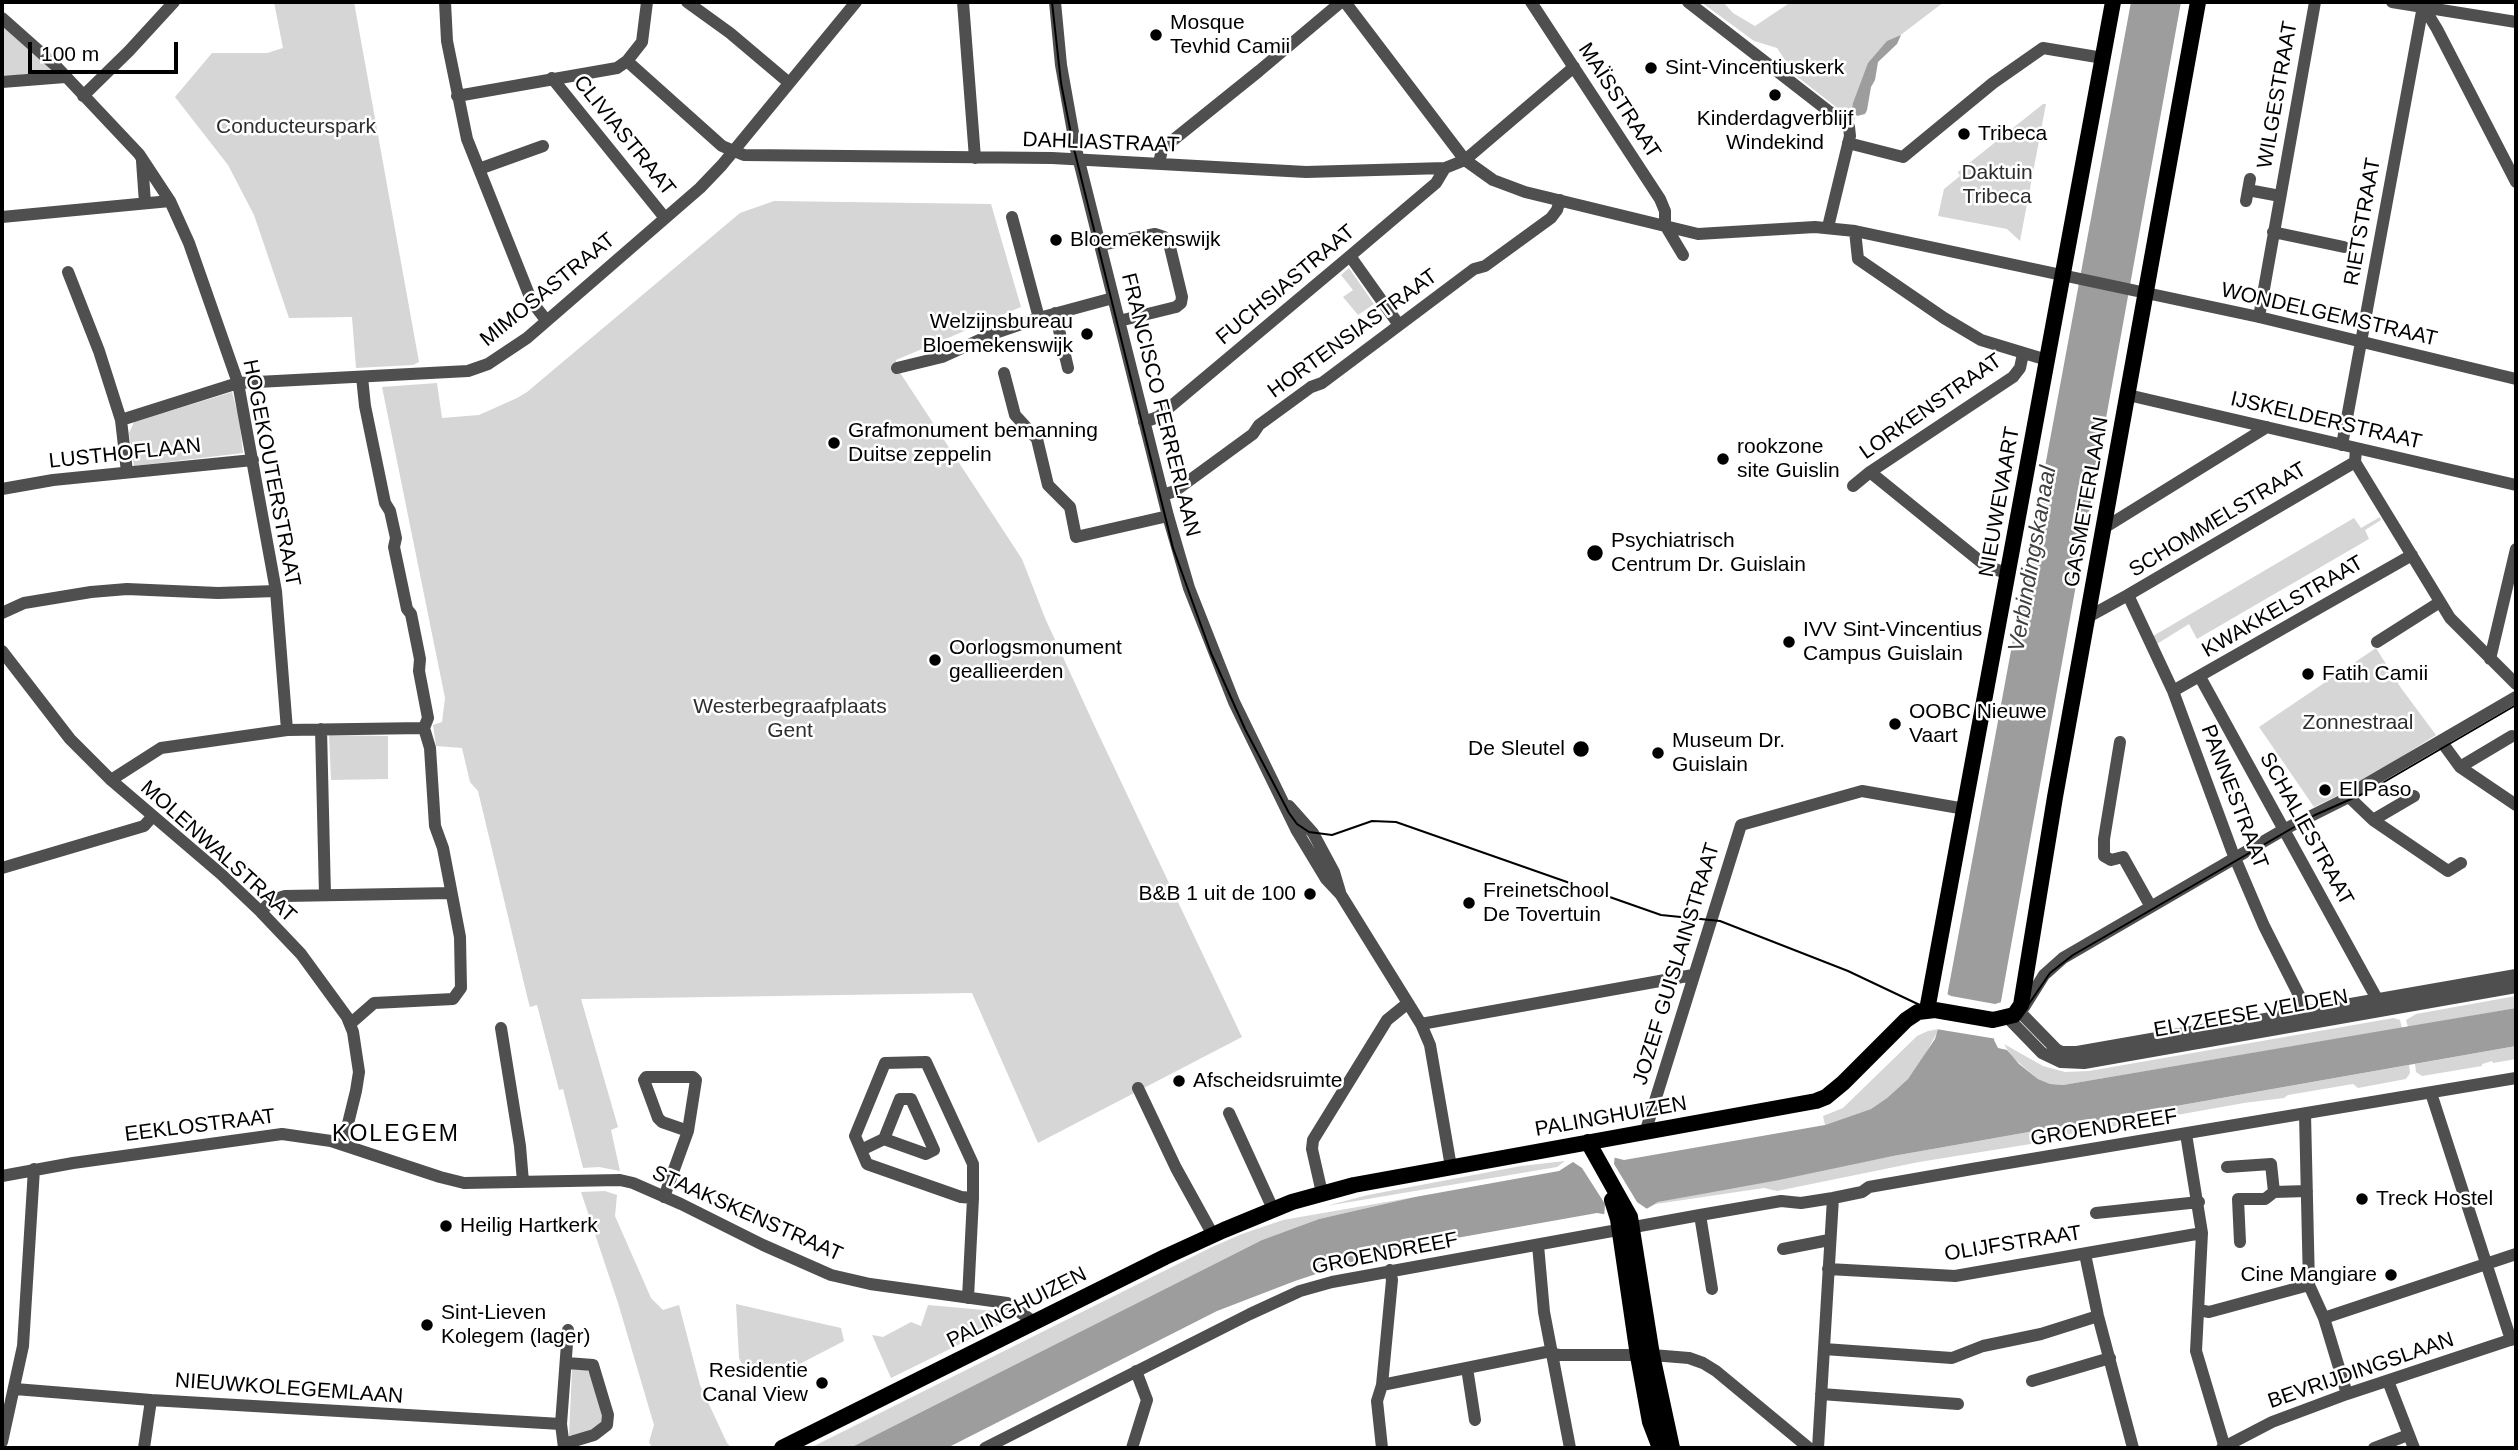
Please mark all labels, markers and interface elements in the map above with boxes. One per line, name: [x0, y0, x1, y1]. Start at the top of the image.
place label: Mosque Tevhid Camii: [1170, 10, 1290, 60]
street label: WILGESTRAAT: [2253, 19, 2303, 171]
marker: Mosque Tevhid Camii: [1148, 27, 1164, 43]
scale bar: [32, 28, 182, 72]
street label: MAÏSSTRAAT: [1572, 39, 1666, 163]
text: 100 m: [41, 42, 99, 65]
place label: Sint-Vincentiuskerk: [1665, 55, 1844, 81]
marker: Sint-Vincentiuskerk: [1643, 60, 1659, 76]
street label: CLIVIASTRAAT: [568, 71, 680, 201]
marker: Kinderdagverblijf Windekind: [1767, 87, 1783, 103]
place label: Kinderdagverblijf Windekind: [1697, 106, 1853, 156]
park label: Conducteurspark: [216, 114, 376, 140]
place label: Tribeca: [1978, 121, 2047, 147]
marker: Tribeca: [1956, 126, 1972, 142]
street label: DAHLIASTRAAT: [1022, 128, 1180, 158]
street label: RIETSTRAAT: [2339, 156, 2387, 288]
park label: Daktuin Tribeca: [1961, 160, 2033, 210]
street label: FUCHSIASTRAAT: [1211, 220, 1361, 350]
place label: Bloemekenswijk: [1070, 227, 1221, 253]
street label: MIMOSASTRAAT: [475, 228, 621, 352]
marker: Bloemekenswijk: [1048, 232, 1064, 248]
street label: HORTENSIASTRAAT: [1263, 264, 1443, 404]
street label: FRANCISCO FERRERLAAN: [1115, 271, 1205, 539]
street label: WONDELGEMSTRAAT: [2218, 278, 2440, 352]
place label: Welzijnsbureau Bloemekenswijk: [922, 309, 1073, 359]
marker: Welzijnsbureau Bloemekenswijk: [1079, 326, 1095, 342]
street label: LORKENSTRAAT: [1855, 349, 2007, 465]
street label: HOGEKOUTERSTRAAT: [237, 357, 305, 589]
street label: IJSKELDERSTRAAT: [2228, 387, 2424, 455]
street label: GASMETERLAAN: [2060, 415, 2114, 589]
place label: Grafmonument bemanning Duitse zeppelin: [848, 418, 1098, 468]
street label: NIEUWEVAART: [1974, 425, 2026, 579]
street label: LUSTHOFLAAN: [48, 433, 202, 475]
place label: rookzone site Guislin: [1737, 434, 1840, 484]
marker: Grafmonument bemanning Duitse zeppelin: [826, 435, 842, 451]
marker: rookzone site Guislin: [1715, 451, 1731, 467]
street label: SCHOMMELSTRAAT: [2125, 457, 2311, 583]
water label: Verbindingskanaal: [2003, 464, 2063, 654]
place label: Psychiatrisch Centrum Dr. Guislain: [1611, 528, 1806, 578]
marker: Psychiatrisch Centrum Dr. Guislain: [1585, 543, 1605, 563]
street label: KWAKKELSTRAAT: [2198, 551, 2368, 663]
place label: IVV Sint-Vincentius Campus Guislain: [1803, 617, 1982, 667]
marker: IVV Sint-Vincentius Campus Guislain: [1781, 634, 1797, 650]
place label: Oorlogsmonument geallieerden: [949, 635, 1122, 685]
marker: Oorlogsmonument geallieerden: [927, 652, 943, 668]
place label: Fatih Camii: [2322, 661, 2428, 687]
marker: Fatih Camii: [2300, 666, 2316, 682]
park label: Westerbegraafplaats Gent: [693, 694, 887, 744]
place label: OOBC Nieuwe Vaart: [1909, 699, 2047, 749]
park label: Zonnestraal: [2303, 710, 2413, 736]
marker: OOBC Nieuwe Vaart: [1887, 716, 1903, 732]
street label: PANNESTRAAT: [2195, 721, 2273, 873]
place label: Museum Dr. Guislain: [1672, 728, 1785, 778]
place label: De Sleutel: [1468, 736, 1565, 762]
marker: De Sleutel: [1571, 739, 1591, 759]
marker: Museum Dr. Guislain: [1650, 745, 1666, 761]
street label: SCHALIESTRAAT: [2253, 748, 2359, 910]
street label: MOLENWALSTRAAT: [135, 775, 301, 929]
place label: El Paso: [2339, 777, 2411, 803]
marker: El Paso: [2317, 782, 2333, 798]
street label: JOZEF GUISLAINSTRAAT: [1628, 840, 1726, 1088]
place label: Freinetschool De Tovertuin: [1483, 878, 1609, 928]
place label: B&B 1 uit de 100: [1138, 881, 1296, 907]
marker: B&B 1 uit de 100: [1302, 886, 1318, 902]
marker: Freinetschool De Tovertuin: [1461, 895, 1477, 911]
street label: ELYZEESE VELDEN: [2152, 984, 2350, 1044]
place label: Afscheidsruimte: [1193, 1068, 1342, 1094]
marker: Afscheidsruimte: [1171, 1073, 1187, 1089]
street label: PALINGHUIZEN: [1533, 1091, 1689, 1143]
street label: EEKLOSTRAAT: [123, 1104, 277, 1148]
street label: GROENDREEF: [2029, 1104, 2179, 1152]
district label: KOLEGEM: [333, 1121, 459, 1149]
street label: STAAKSKENSTRAAT: [648, 1161, 846, 1267]
place label: Treck Hostel: [2376, 1186, 2493, 1212]
marker: Treck Hostel: [2354, 1191, 2370, 1207]
place label: Heilig Hartkerk: [460, 1213, 598, 1239]
marker: Heilig Hartkerk: [438, 1218, 454, 1234]
street label: OLIJFSTRAAT: [1943, 1221, 2083, 1267]
street label: GROENDREEF: [1310, 1227, 1460, 1281]
street label: PALINGHUIZEN: [943, 1262, 1091, 1354]
place label: Cine Mangiare: [2240, 1262, 2377, 1288]
marker: Cine Mangiare: [2383, 1267, 2399, 1283]
place label: Sint-Lieven Kolegem (lager): [441, 1300, 590, 1350]
marker: Sint-Lieven Kolegem (lager): [419, 1317, 435, 1333]
street label: BEVRIJDINGSLAAN: [2265, 1327, 2457, 1415]
place label: Residentie Canal View: [702, 1358, 808, 1408]
street label: NIEUWKOLEGEMLAAN: [174, 1368, 404, 1410]
marker: Residentie Canal View: [814, 1375, 830, 1391]

